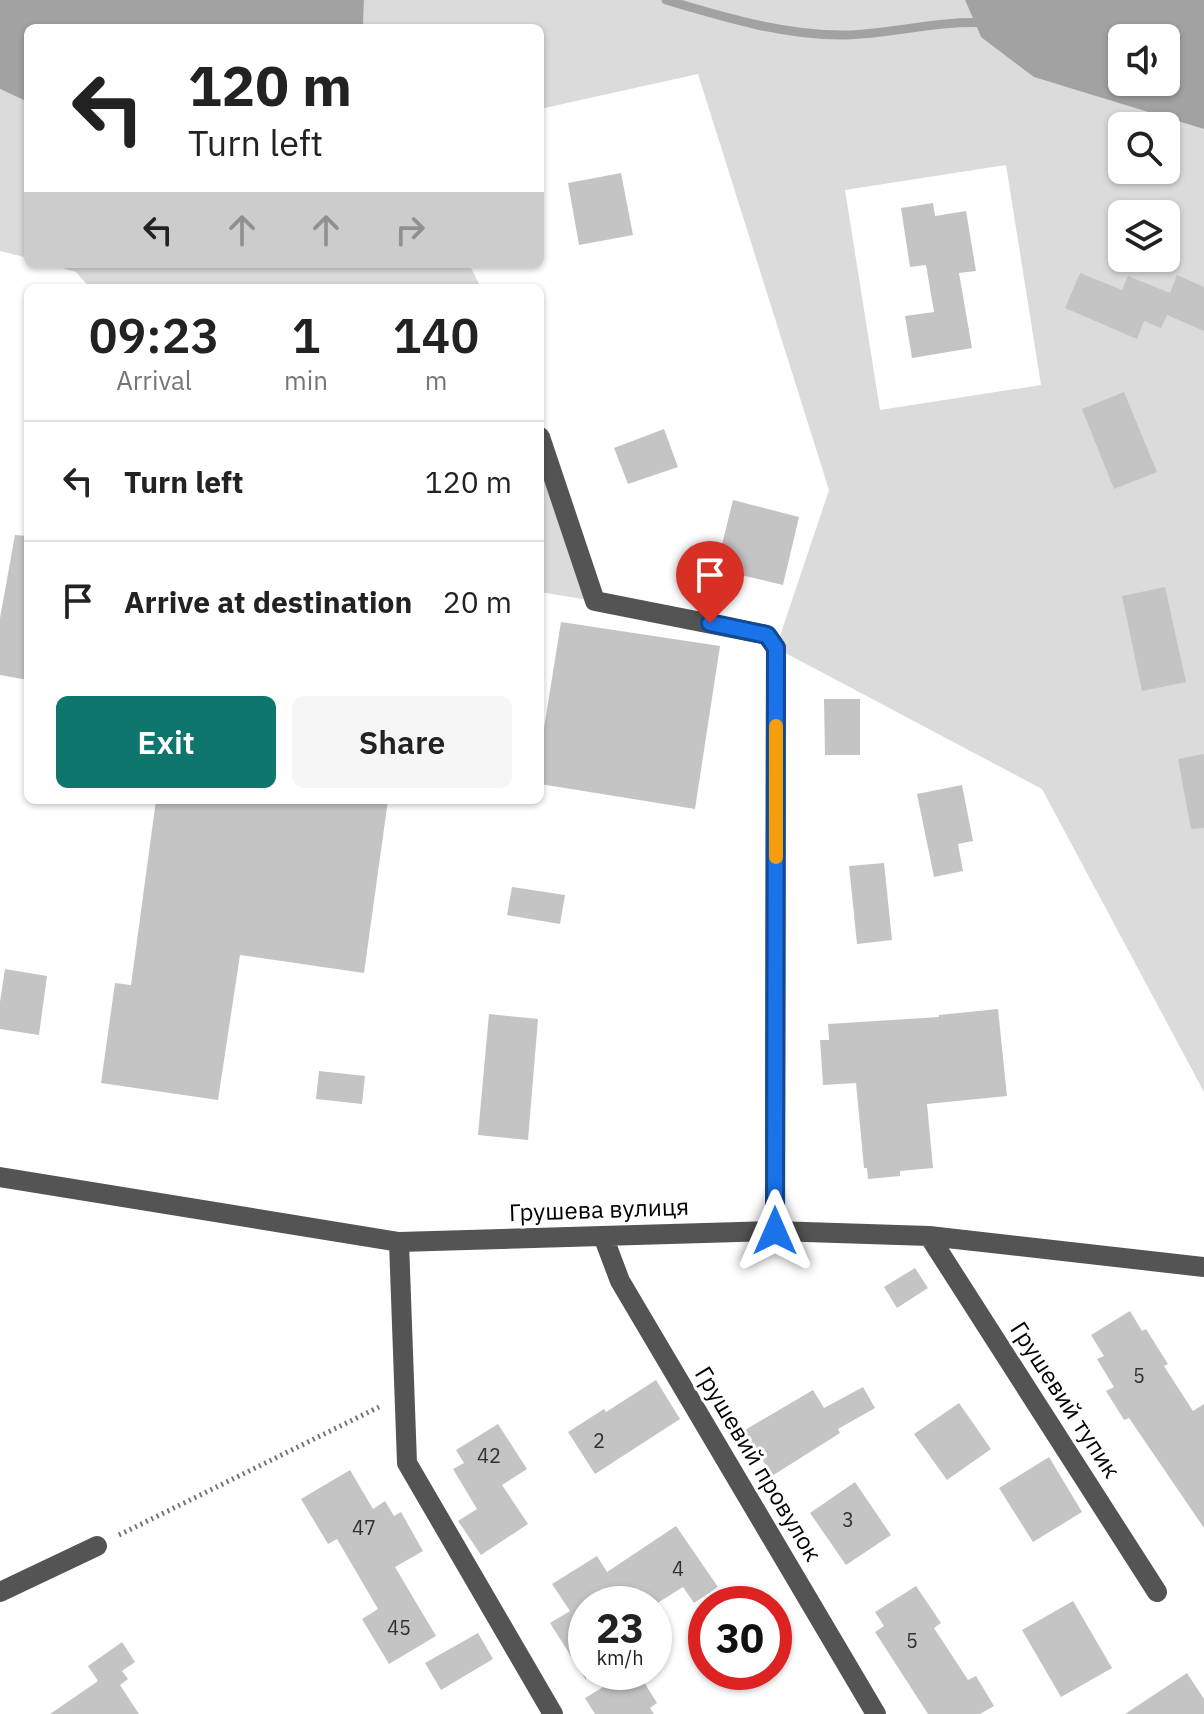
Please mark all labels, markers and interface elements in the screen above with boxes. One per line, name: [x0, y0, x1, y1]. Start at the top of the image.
map controls: [1108, 24, 1180, 272]
button: sound: [1108, 24, 1180, 96]
text: 120 m: [188, 49, 352, 121]
icon: left: [56, 56, 160, 160]
button: search: [1108, 112, 1180, 184]
text: Turn left: [188, 119, 323, 166]
button: layers: [1108, 200, 1180, 272]
icon: left: [136, 208, 180, 252]
icon: ahead: [220, 208, 264, 252]
icon: ahead: [304, 208, 348, 252]
icon: right: [388, 208, 432, 252]
text: 09:23: [89, 304, 219, 366]
text: 1: [292, 304, 320, 366]
text: 140: [393, 304, 479, 366]
text: Arrival: [116, 363, 192, 397]
text: min: [284, 363, 328, 397]
text: m: [425, 363, 447, 397]
icon: left: [56, 459, 100, 503]
text: Turn left: [124, 462, 243, 501]
text: 120 m: [425, 462, 512, 501]
pin: [676, 541, 744, 623]
icon: arrive: [688, 553, 732, 597]
icon: arrive: [56, 579, 100, 623]
text: Arrive at destination: [124, 582, 412, 621]
text: 20 m: [443, 582, 512, 621]
button: Exit: [56, 696, 276, 788]
button: Share: [292, 696, 512, 788]
position arrow: [733, 1189, 817, 1273]
street label: Грушева вулиця: [508, 1190, 690, 1228]
street label: Грушевий тупик: [1003, 1315, 1128, 1484]
street label: Грушевий провулок: [688, 1360, 830, 1567]
house number: 5: [1133, 1362, 1145, 1389]
house number: 2: [593, 1427, 605, 1454]
house number: 42: [477, 1442, 501, 1469]
house number: 3: [842, 1506, 854, 1533]
house number: 47: [352, 1514, 376, 1541]
house number: 4: [672, 1555, 684, 1582]
speed limit sign: 30: [688, 1586, 792, 1690]
text: 23: [596, 1602, 644, 1654]
house number: 45: [387, 1614, 411, 1641]
house number: 5: [906, 1627, 918, 1654]
text: km/h: [596, 1644, 644, 1671]

